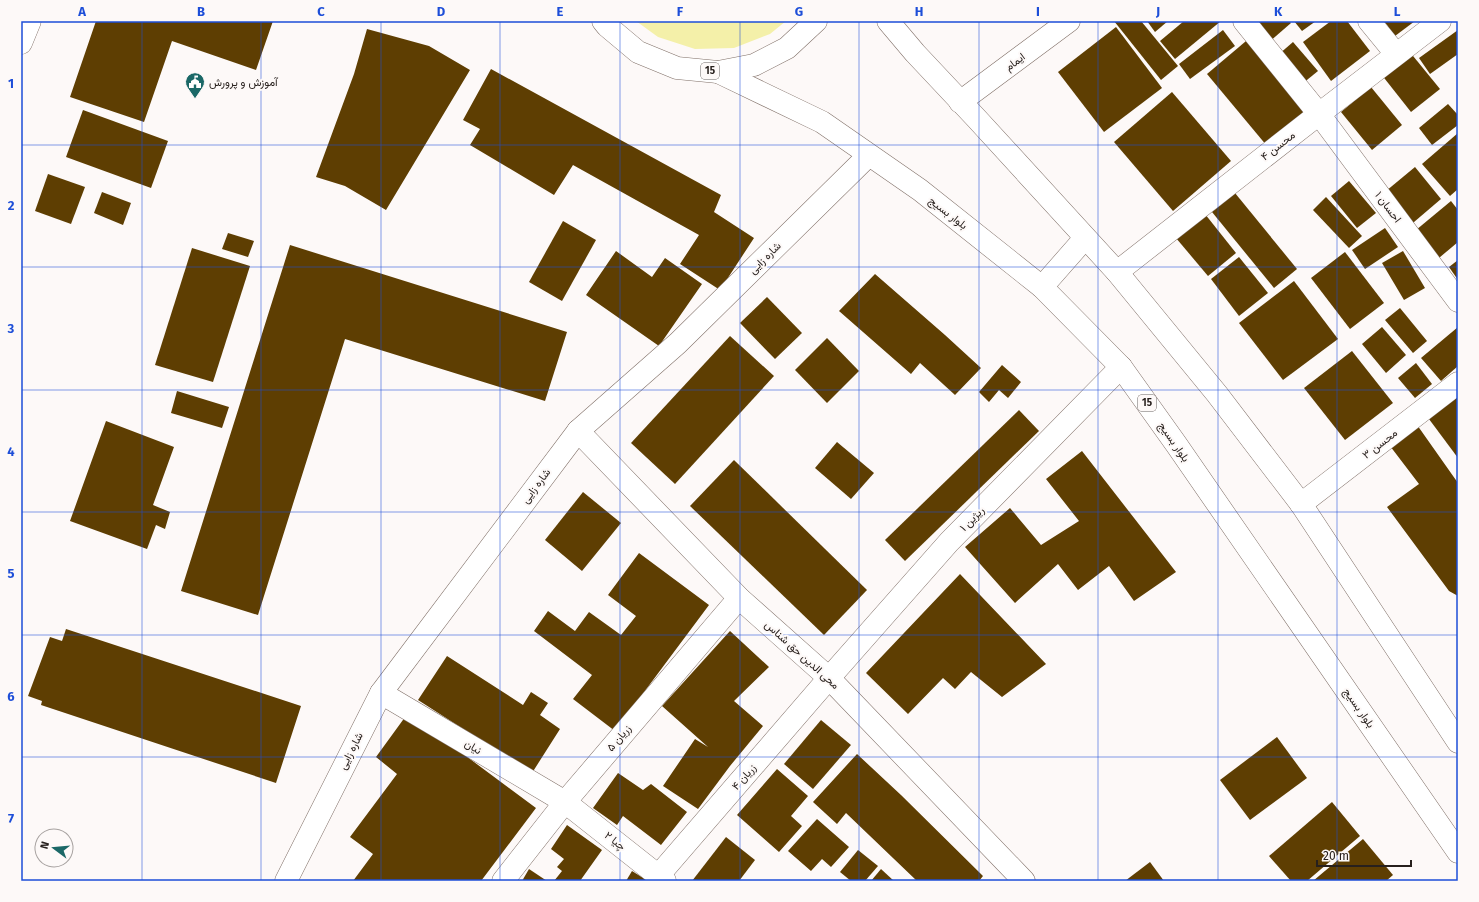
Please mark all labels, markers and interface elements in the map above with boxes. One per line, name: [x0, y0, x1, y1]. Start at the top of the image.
text: A: [77, 4, 86, 19]
text: B: [197, 4, 205, 19]
text: C: [317, 4, 325, 19]
text: D: [437, 4, 446, 19]
text: E: [557, 4, 564, 19]
text: F: [677, 4, 684, 19]
text: G: [795, 4, 803, 19]
text: H: [915, 4, 923, 19]
text: I: [1036, 4, 1040, 19]
text: J: [1155, 4, 1160, 19]
text: K: [1274, 4, 1283, 19]
text: L: [1394, 4, 1401, 19]
street label: ایمام: [1002, 50, 1028, 75]
road number: 15: [701, 63, 719, 79]
public building icon: آموزش و پرورش: [184, 71, 206, 99]
text: 1: [8, 76, 14, 91]
place label: آموزش و پرورش: [209, 76, 279, 90]
street label: محسن ۴: [1258, 129, 1298, 163]
street label: احسان ۱: [1372, 189, 1404, 225]
street label: بلوار بسیج: [925, 194, 970, 233]
text: 2: [8, 198, 15, 213]
street label: شاره زایی: [746, 239, 784, 277]
text: 3: [7, 321, 15, 336]
road number: 15: [1138, 395, 1156, 411]
street label: بلوار بسیج: [1155, 420, 1192, 465]
street label: محسن ۳: [1360, 426, 1400, 462]
text: 4: [7, 444, 15, 459]
street label: شاره زایی: [519, 466, 553, 506]
street label: ریژین ۱: [957, 504, 987, 534]
text: 5: [8, 566, 15, 581]
street label: محی الدین حق شناس: [762, 618, 842, 692]
street label: بلوار بسیج: [1340, 686, 1377, 731]
text: 6: [7, 689, 15, 704]
street label: زریان ۵: [604, 722, 634, 754]
street label: شاره زایی: [336, 730, 366, 772]
street label: نیان: [462, 737, 484, 757]
street label: زریان ۴: [729, 761, 759, 793]
text: 7: [8, 811, 14, 826]
north arrow: [34, 828, 74, 868]
street label: چیا ۲: [601, 829, 628, 854]
text: N: [38, 840, 52, 851]
scale bar: [1317, 842, 1411, 868]
text: 20 m: [1323, 849, 1349, 863]

